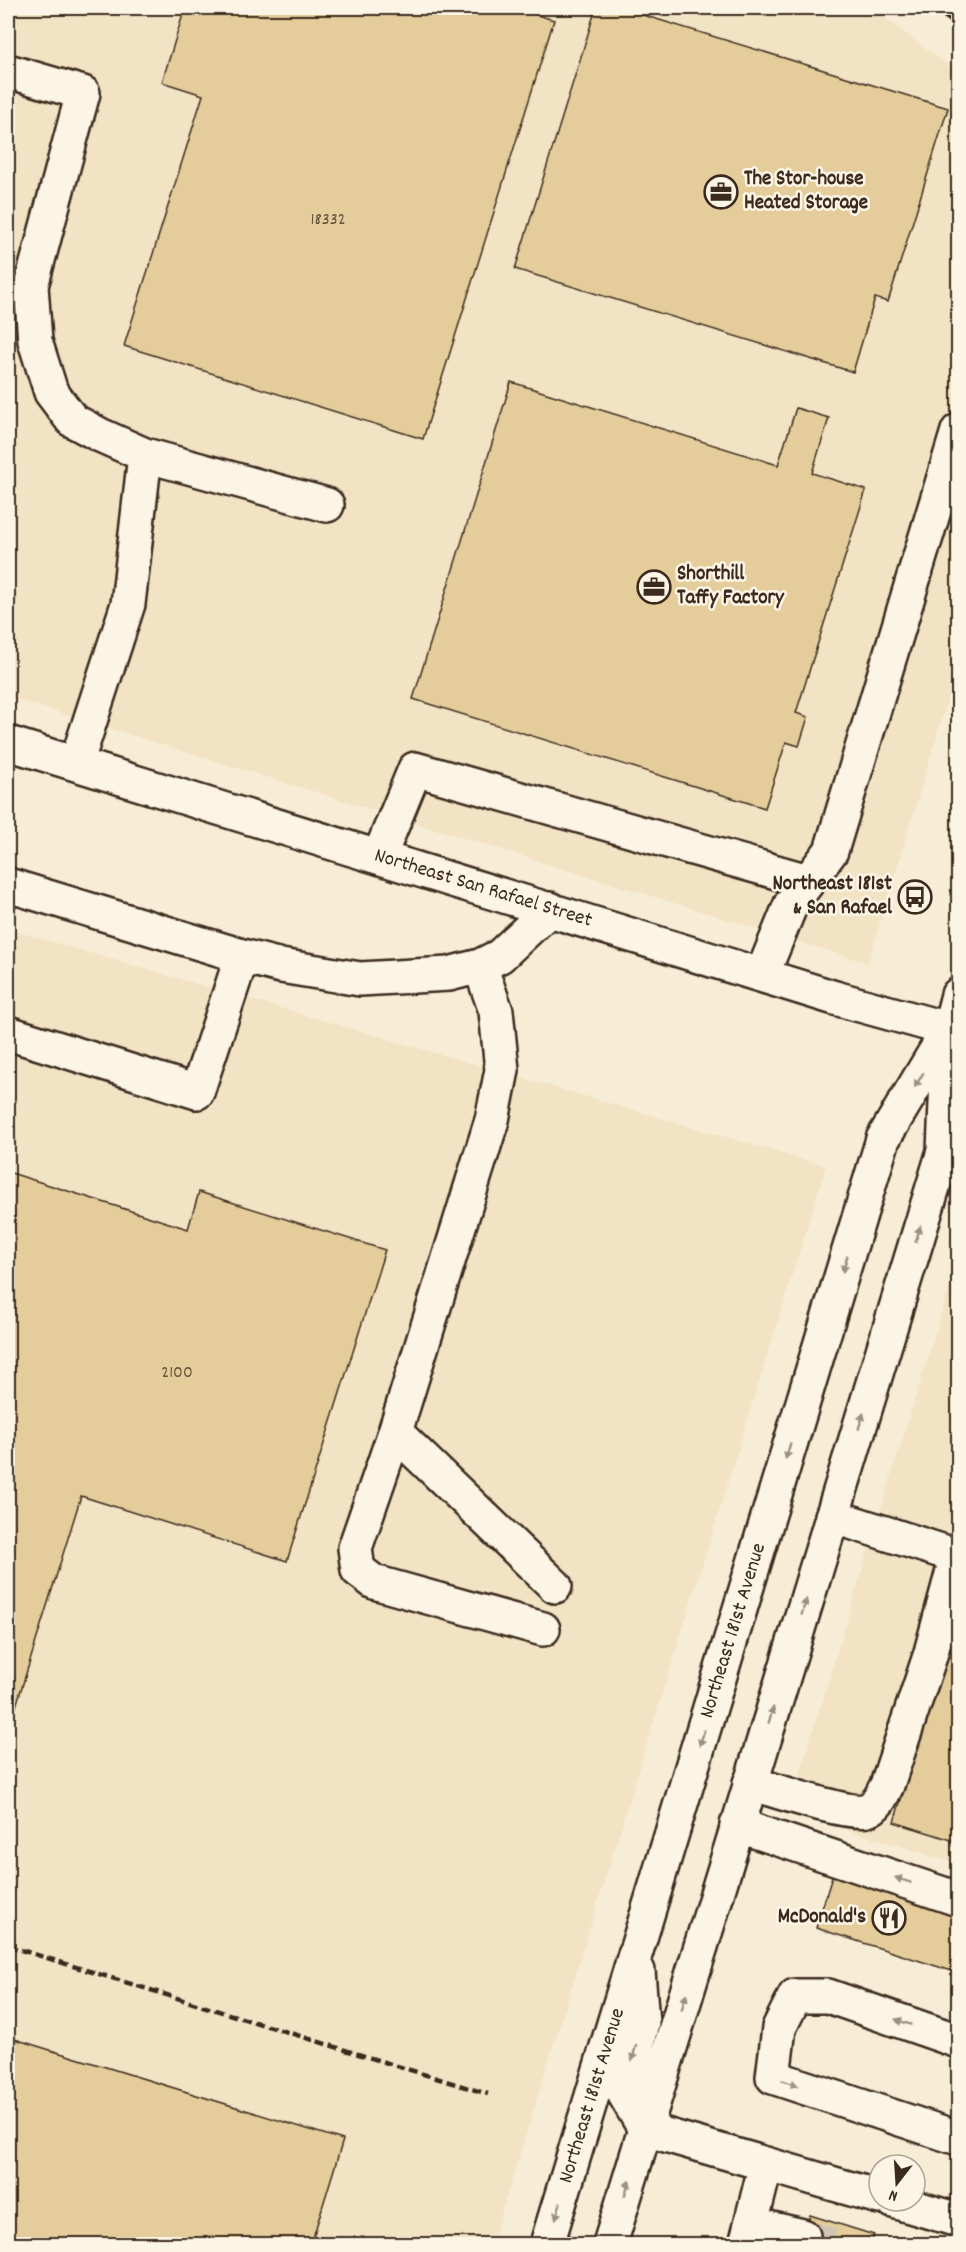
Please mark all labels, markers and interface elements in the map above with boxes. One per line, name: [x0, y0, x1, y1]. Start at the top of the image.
place label: The Stor-house Heated Storage: [744, 165, 868, 219]
office icon: The Stor-house Heated Storage: [703, 174, 739, 210]
house number: 18332: [310, 208, 346, 233]
place label: Shorthill Taffy Factory: [677, 560, 785, 614]
office icon: Shorthill Taffy Factory: [636, 569, 672, 605]
street label: Northeast San Rafael Street: [370, 842, 596, 937]
place label: Northeast 181st & San Rafael: [772, 870, 893, 924]
bus stop icon: Northeast 181st & San Rafael: [897, 879, 933, 915]
one-way arrow: [913, 1072, 924, 1088]
one-way arrow: [914, 1225, 923, 1243]
one-way arrow: [840, 1256, 849, 1274]
house number: 2100: [161, 1361, 193, 1386]
one-way arrow: [857, 1411, 866, 1429]
one-way arrow: [783, 1442, 792, 1460]
street label: Northeast 181st Avenue: [693, 1540, 775, 1722]
one-way arrow: [800, 1598, 809, 1616]
one-way arrow: [767, 1706, 776, 1724]
one-way arrow: [696, 1729, 706, 1747]
one-way arrow: [894, 1875, 912, 1885]
restaurant icon: McDonald's: [871, 1900, 907, 1936]
place label: McDonald's: [778, 1903, 866, 1933]
one-way arrow: [679, 1993, 689, 2011]
street label: Northeast 181st Avenue: [552, 2005, 634, 2187]
one-way arrow: [894, 2016, 912, 2026]
one-way arrow: [629, 2044, 639, 2062]
one-way arrow: [781, 2079, 799, 2088]
north arrow: [867, 2153, 927, 2213]
one-way arrow: [623, 2179, 632, 2197]
text: N: [886, 2183, 900, 2207]
one-way arrow: [553, 2202, 562, 2220]

